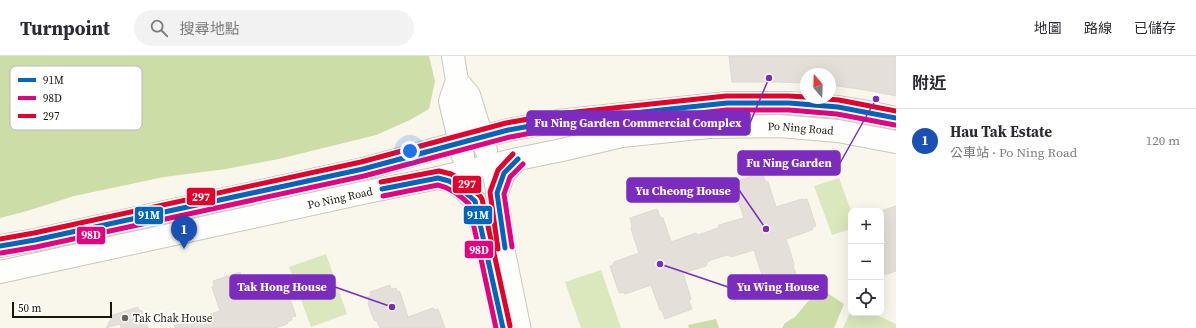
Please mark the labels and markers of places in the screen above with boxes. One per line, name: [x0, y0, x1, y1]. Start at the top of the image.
callout: Fu Ning Garden Commercial Complex: [527, 111, 750, 135]
callout: Fu Ning Garden: [738, 151, 840, 175]
callout: Yu Cheong House: [627, 178, 739, 202]
pin: 1: [171, 216, 197, 249]
callout: Tak Hong House: [230, 275, 335, 299]
callout: Yu Wing House: [728, 275, 827, 299]
place label: Tak Chak House: [133, 311, 213, 326]
marker: Tak Chak House: [120, 313, 130, 323]

